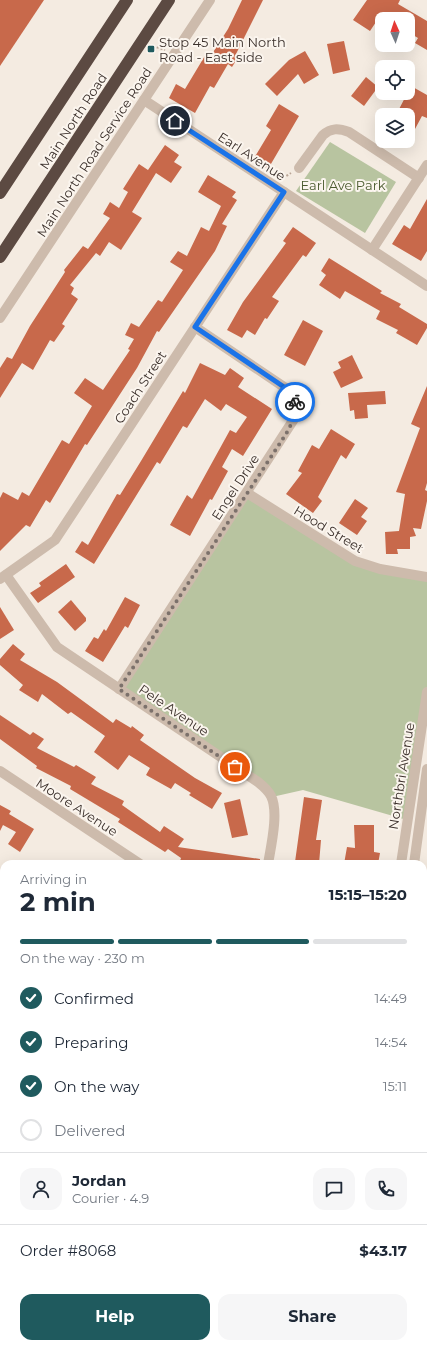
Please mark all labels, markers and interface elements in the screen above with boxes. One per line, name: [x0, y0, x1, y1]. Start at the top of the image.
north arrow: [375, 12, 415, 52]
map controls: [375, 12, 415, 148]
place label: Stop 45 Main North Road - East side: [159, 34, 286, 65]
marker: Stop 45 Main North Road - East side: [146, 44, 156, 54]
button: locate: [375, 60, 415, 100]
street label: Main North Road Service Road: [33, 64, 155, 240]
street label: Main North Road: [36, 70, 110, 172]
pin: [158, 104, 192, 138]
button: layers: [375, 108, 415, 148]
icon: home: [164, 110, 186, 132]
street label: Earl Avenue: [215, 128, 289, 184]
park label: Earl Ave Park: [300, 177, 386, 193]
street label: Coach Street: [111, 348, 169, 426]
courier: [275, 382, 315, 422]
icon: bike: [284, 391, 306, 413]
street label: Engel Drive: [208, 451, 262, 523]
street label: Hood Street: [291, 502, 367, 556]
street label: Pele Avenue: [136, 681, 212, 739]
street label: Northbri Avenue: [385, 721, 417, 831]
pin: [218, 750, 252, 784]
icon: bag: [224, 756, 246, 778]
street label: Moore Avenue: [33, 775, 121, 839]
text: Arriving in: [20, 871, 87, 887]
text: 15:15–15:20: [329, 885, 407, 904]
text: 2 min: [20, 886, 96, 918]
text: On the way · 230 m: [20, 950, 145, 966]
icon: check: [20, 987, 42, 1009]
text: Confirmed: [54, 989, 134, 1008]
text: 14:49: [374, 990, 407, 1006]
icon: check: [20, 1031, 42, 1053]
text: Preparing: [54, 1033, 129, 1052]
text: 14:54: [375, 1034, 407, 1050]
icon: check: [20, 1075, 42, 1097]
text: On the way: [54, 1077, 139, 1096]
text: 15:11: [383, 1078, 407, 1094]
text: Delivered: [54, 1121, 126, 1140]
button: person: [20, 1168, 62, 1210]
button: chat: [313, 1168, 355, 1210]
button: phone: [365, 1168, 407, 1210]
text: Jordan: [72, 1171, 126, 1190]
text: Courier · 4.9: [72, 1190, 149, 1206]
text: Order #8068: [20, 1241, 116, 1260]
text: $43.17: [359, 1241, 407, 1260]
button: Help: [20, 1294, 210, 1340]
button: Share: [218, 1294, 407, 1340]

